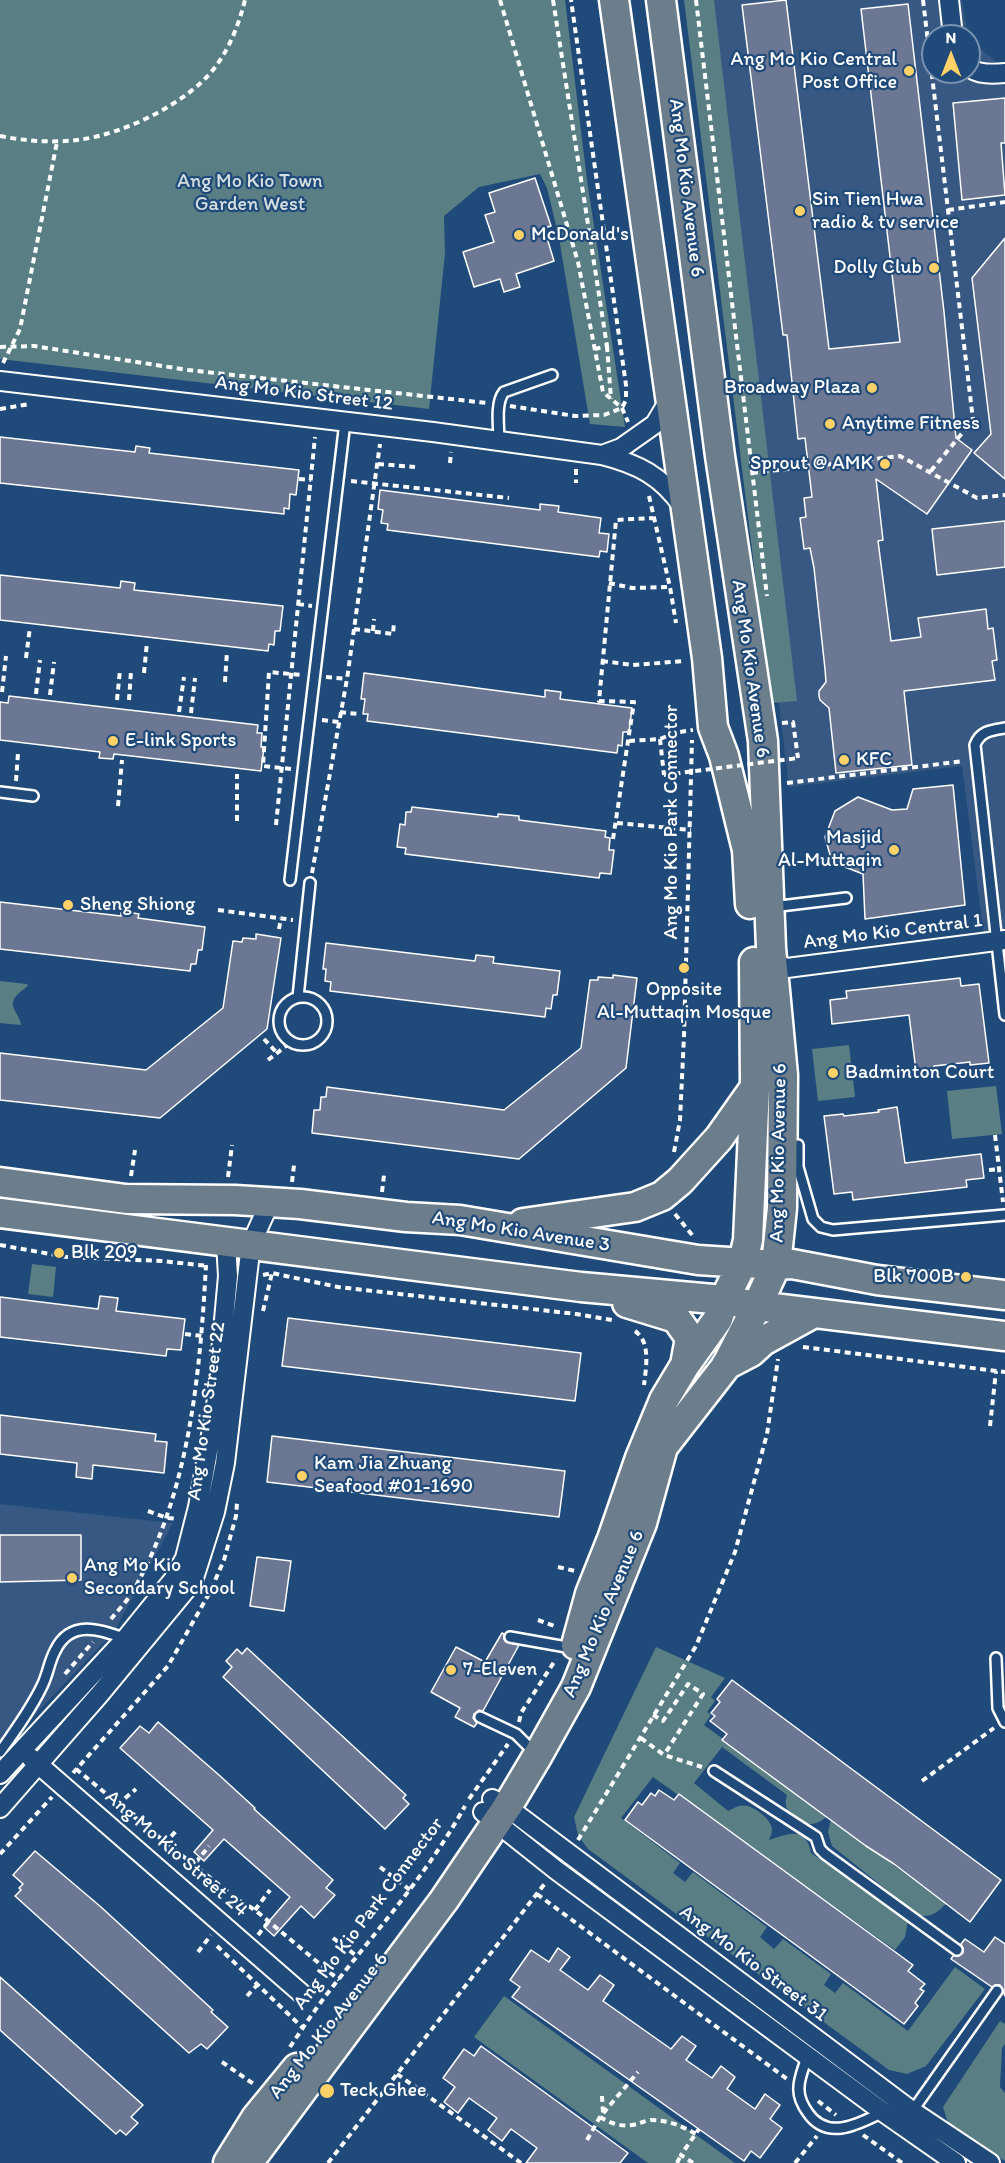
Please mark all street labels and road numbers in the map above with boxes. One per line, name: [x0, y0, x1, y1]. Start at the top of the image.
street label: Ang Mo Kio Avenue 6: [663, 98, 709, 278]
street label: Ang Mo Kio Street 12: [214, 371, 394, 417]
street label: Ang Mo Kio Avenue 6: [726, 579, 774, 759]
street label: Ang Mo Kio Park Connector: [660, 705, 684, 939]
street label: Ang Mo Kio Central 1: [802, 909, 984, 955]
street label: Ang Mo Kio Avenue 6: [765, 1063, 793, 1243]
street label: Ang Mo Kio Avenue 3: [430, 1206, 612, 1258]
street label: Ang Mo Kio Street 22: [183, 1320, 231, 1502]
street label: Ang Mo Kio Avenue 6: [558, 1527, 650, 1701]
street label: Ang Mo Kio Street 24: [100, 1785, 252, 1923]
street label: Ang Mo Kio Park Connector: [289, 1813, 449, 2015]
street label: Ang Mo Kio Street 31: [674, 1900, 832, 2028]
street label: Ang Mo Kio Avenue 6: [264, 1948, 394, 2104]

